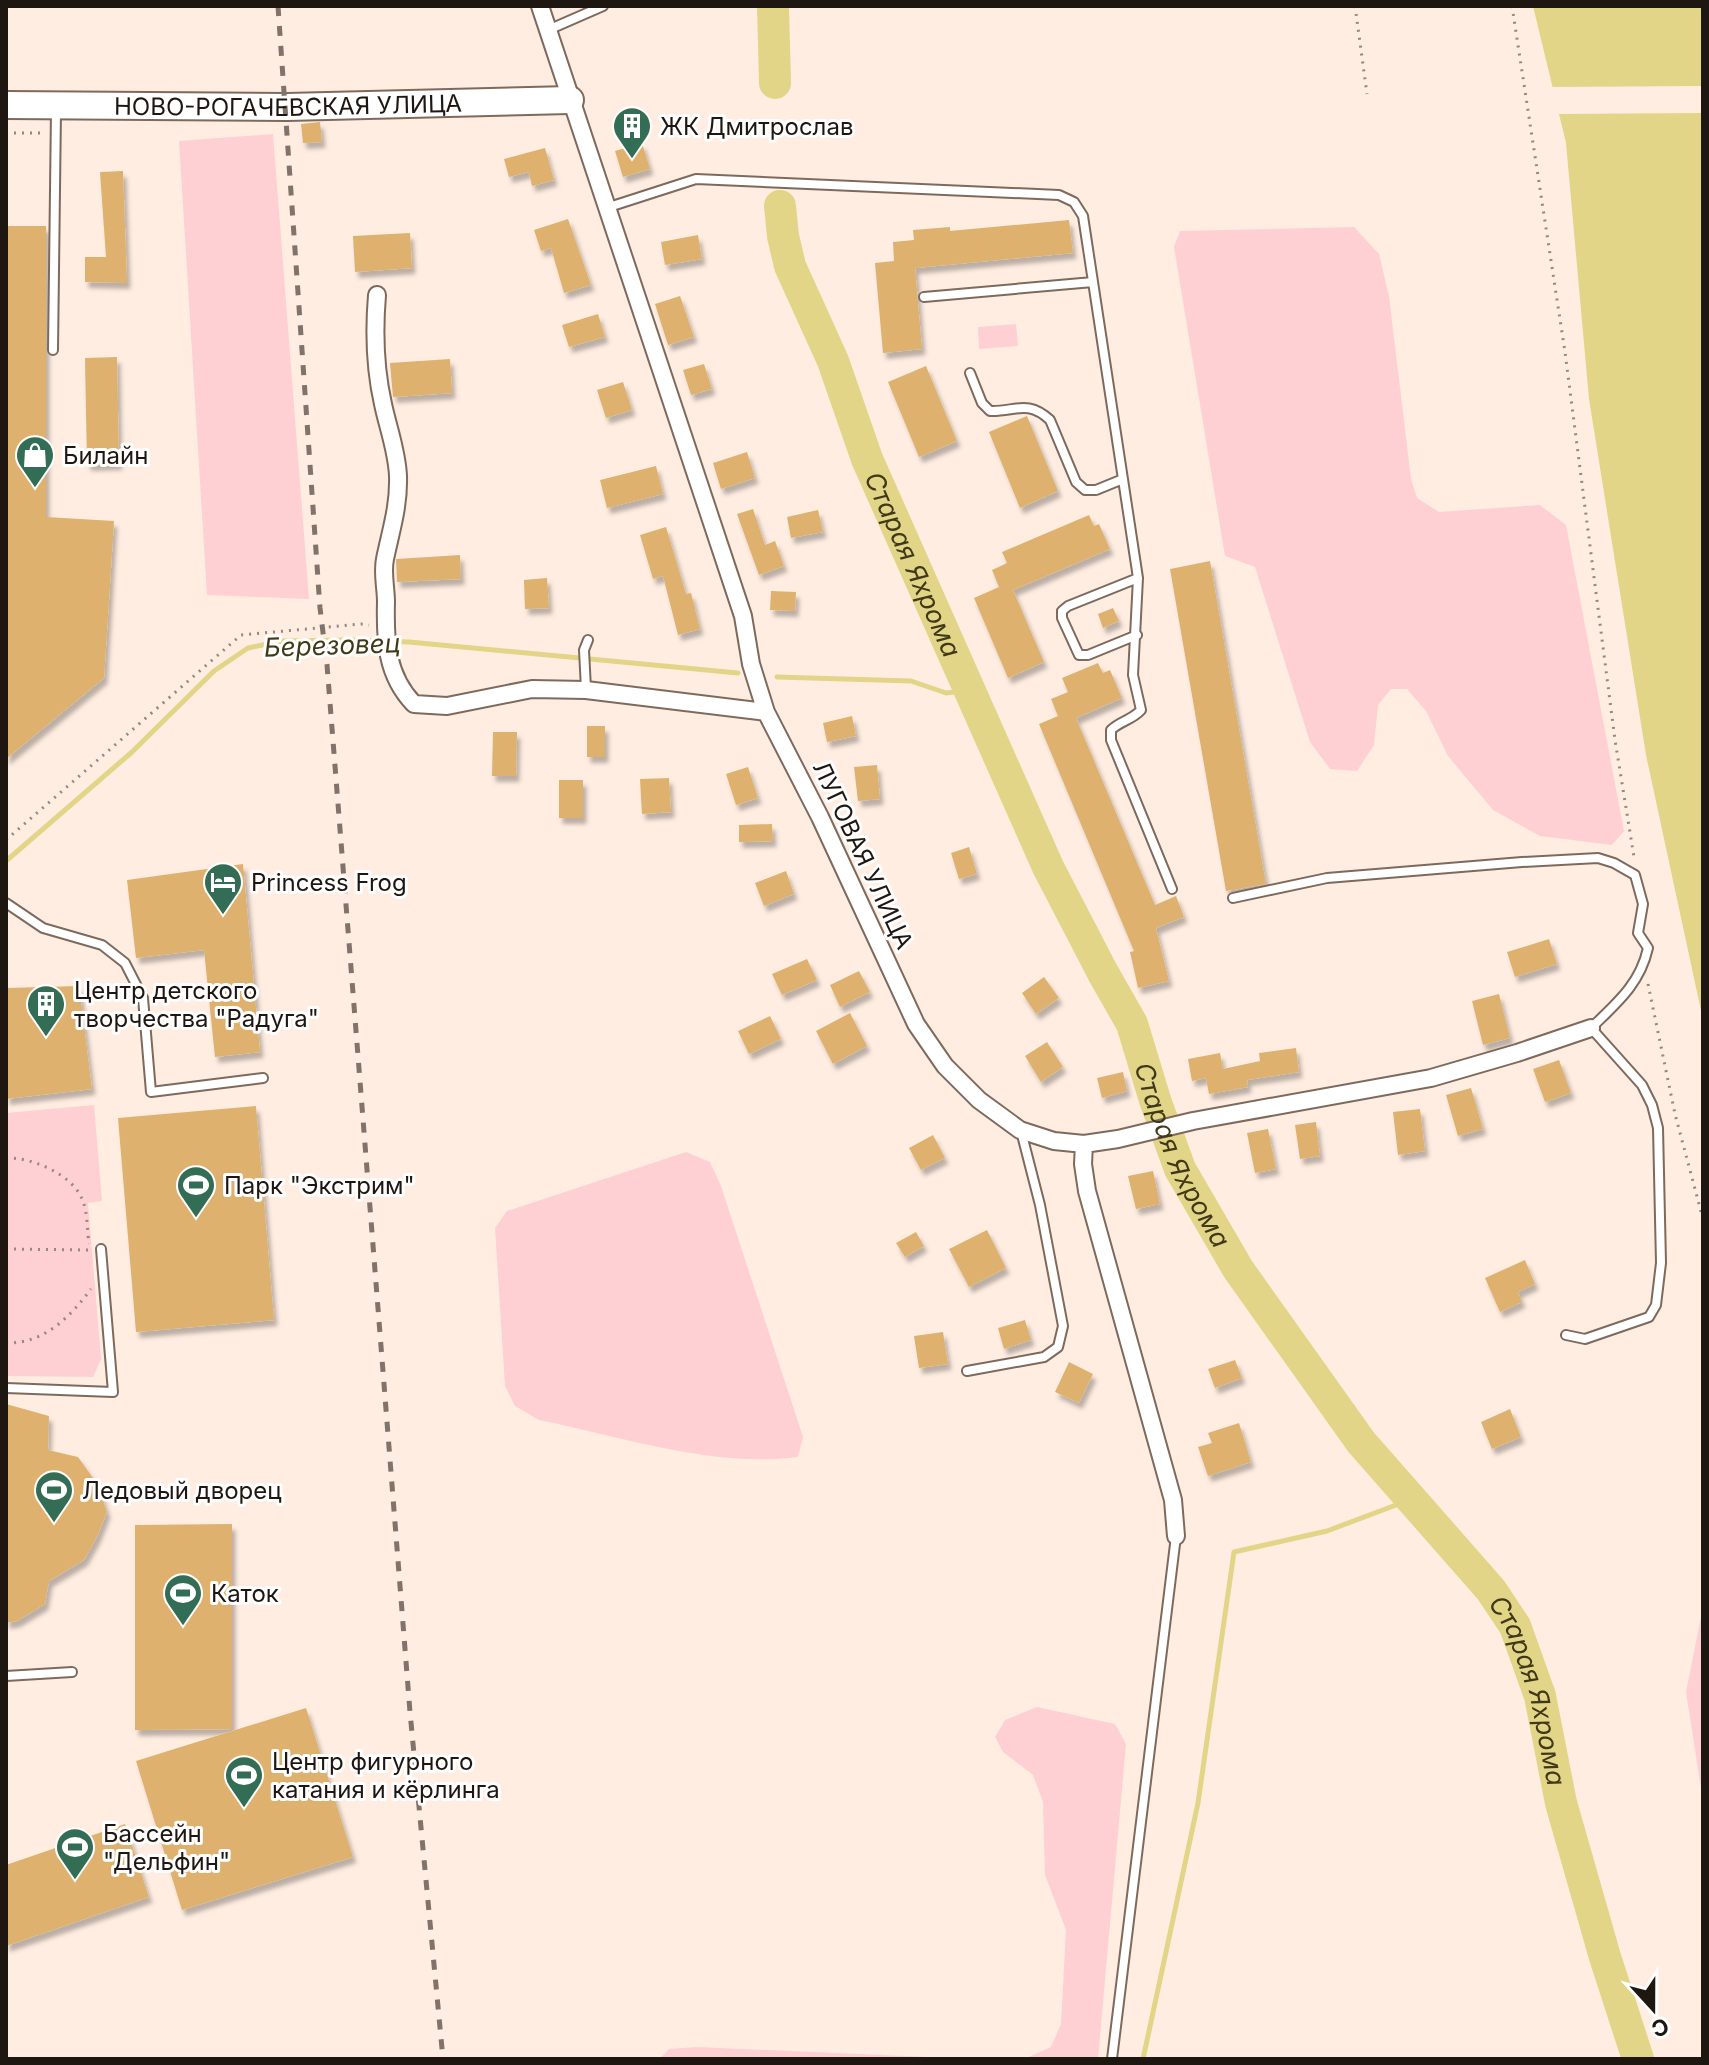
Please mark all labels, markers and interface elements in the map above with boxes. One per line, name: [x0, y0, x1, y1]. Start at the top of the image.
street label: НОВО-РОГАЧЕВСКАЯ УЛИЦА: [114, 88, 462, 122]
building icon: ЖК Дмитрослав: [611, 105, 653, 160]
place label: ЖК Дмитрослав: [660, 112, 853, 141]
shop icon: Билайн: [14, 434, 56, 489]
place label: Билайн: [63, 441, 148, 470]
water label: Старая Яхрома: [859, 467, 968, 662]
water label: Березовец: [263, 627, 401, 663]
street label: ЛУГОВАЯ УЛИЦА: [807, 756, 919, 954]
hotel icon: Princess Frog: [202, 861, 244, 916]
place label: Princess Frog: [251, 868, 407, 897]
place label: Центр детского творчества "Радуга": [74, 976, 319, 1033]
building icon: Центр детского творчества "Радуга": [25, 983, 67, 1038]
water label: Старая Яхрома: [1129, 1059, 1237, 1252]
sports icon: Парк "Экстрим": [175, 1164, 217, 1219]
place label: Парк "Экстрим": [224, 1171, 415, 1200]
sports icon: Ледовый дворец: [33, 1469, 75, 1524]
place label: Ледовый дворец: [82, 1476, 282, 1505]
sports icon: Каток: [162, 1572, 204, 1627]
place label: Каток: [211, 1579, 279, 1608]
water label: Старая Яхрома: [1483, 1589, 1573, 1788]
place label: Центр фигурного катания и кёрлинга: [272, 1747, 500, 1804]
sports icon: Центр фигурного катания и кёрлинга: [223, 1754, 265, 1809]
place label: Бассейн "Дельфин": [103, 1819, 230, 1876]
sports icon: Бассейн "Дельфин": [54, 1826, 96, 1881]
north arrow: [1613, 1969, 1693, 2049]
text: С: [1648, 2013, 1672, 2043]

